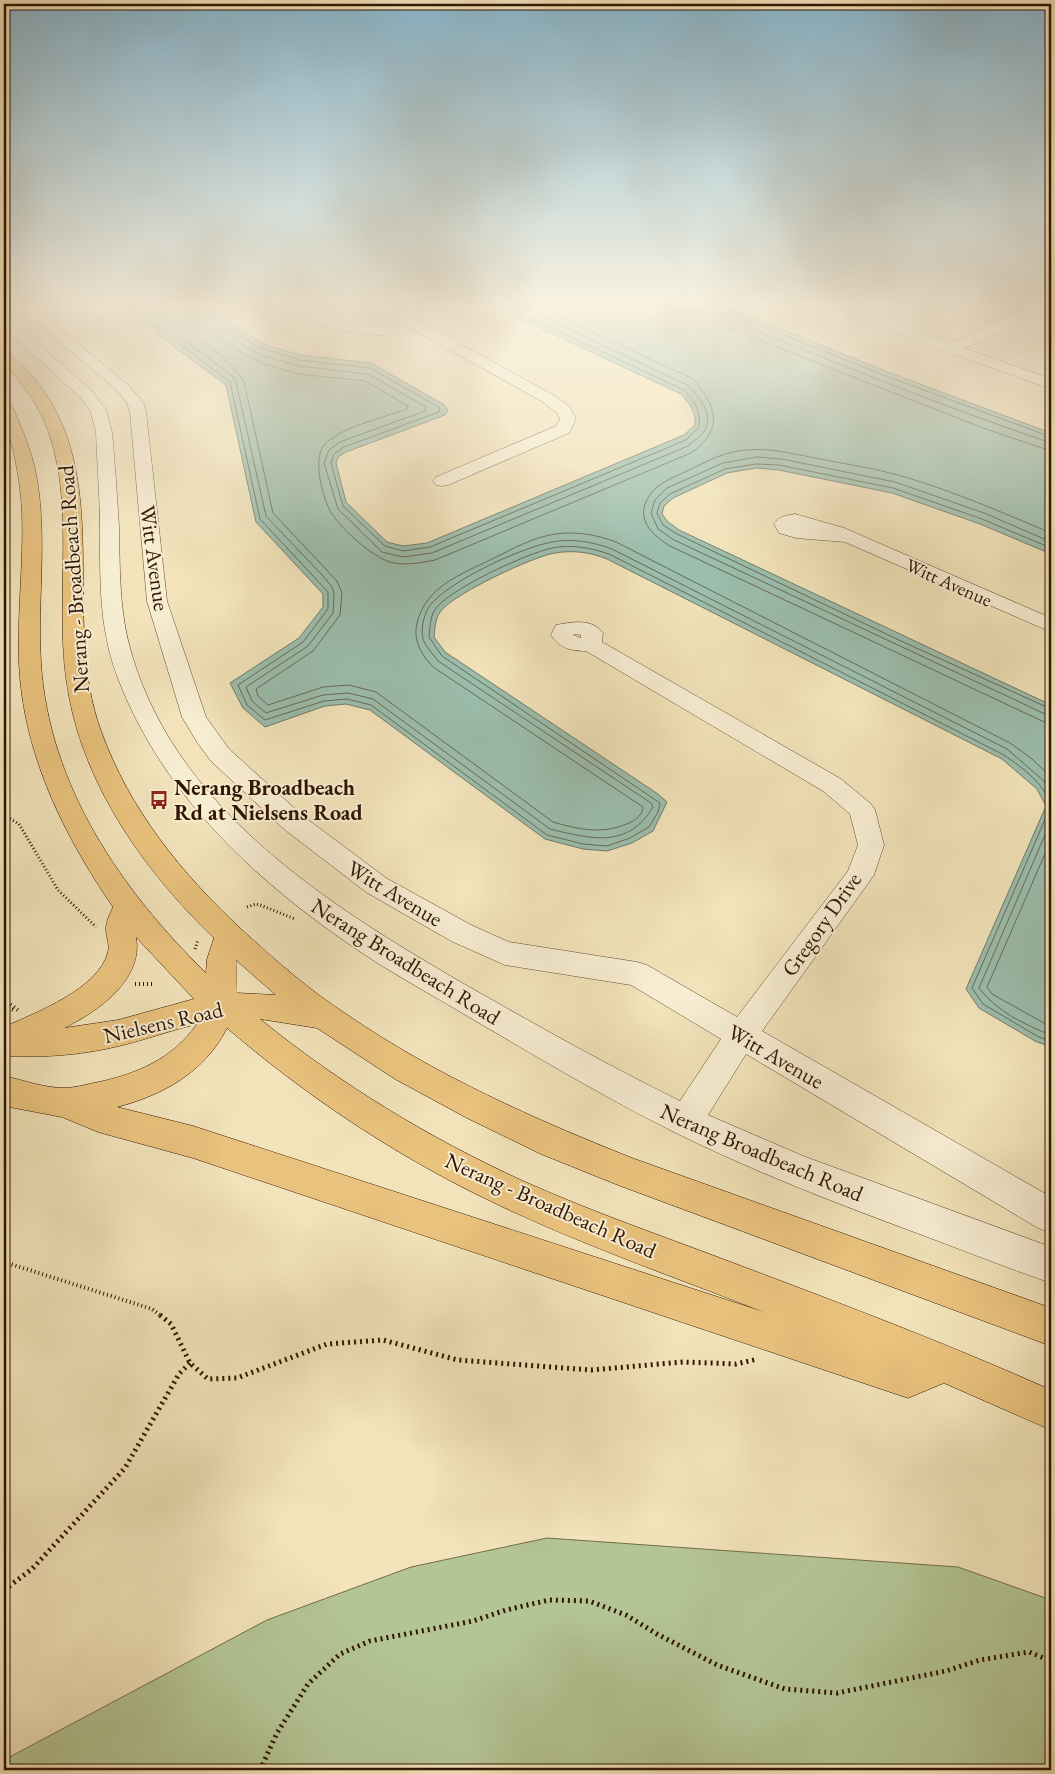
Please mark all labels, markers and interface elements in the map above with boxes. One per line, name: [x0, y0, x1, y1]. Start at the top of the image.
street label: Nerang - Broadbeach Road: [51, 463, 96, 694]
street label: Witt Avenue: [133, 503, 176, 613]
street label: Witt Avenue: [902, 552, 996, 613]
place label: Nerang Broadbeach Rd at Nielsens Road: [174, 773, 363, 827]
bus stop icon: Nerang Broadbeach Rd at Nielsens Road: [148, 789, 170, 811]
street label: Witt Avenue: [342, 854, 448, 933]
street label: Gregory Drive: [775, 866, 868, 982]
street label: Nerang Broadbeach Road: [306, 891, 506, 1032]
street label: Nielsens Road: [101, 994, 226, 1050]
street label: Witt Avenue: [722, 1017, 829, 1096]
street label: Nerang Broadbeach Road: [656, 1097, 868, 1209]
street label: Nerang - Broadbeach Road: [441, 1146, 662, 1265]

